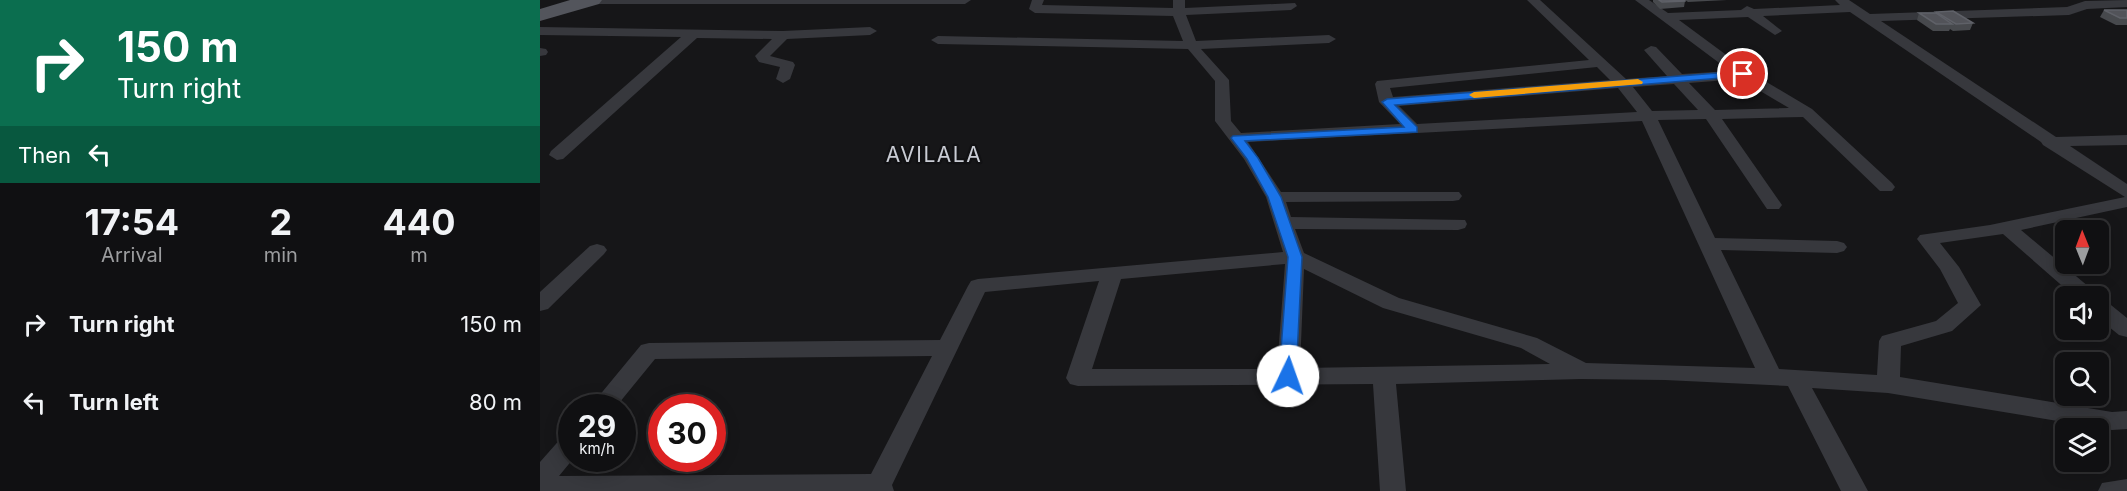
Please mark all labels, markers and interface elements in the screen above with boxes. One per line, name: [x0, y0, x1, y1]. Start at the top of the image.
text: 150 m: [117, 21, 239, 72]
icon: right: [18, 24, 96, 102]
pin: [1717, 48, 1768, 99]
icon: arrive: [1726, 57, 1759, 90]
text: Turn right: [117, 72, 241, 105]
icon: left: [83, 138, 116, 171]
text: Then: [18, 142, 71, 168]
district label: AVILALA: [886, 142, 982, 167]
text: 17:54: [85, 200, 179, 244]
text: 2: [269, 200, 292, 244]
text: 440: [382, 200, 455, 244]
north arrow: [2055, 220, 2109, 274]
map controls: [2055, 220, 2109, 472]
text: Arrival: [101, 243, 163, 267]
text: min: [264, 243, 298, 267]
text: m: [410, 243, 428, 267]
button: sound: [2055, 286, 2109, 340]
icon: right: [18, 308, 51, 341]
text: Turn right: [69, 311, 175, 337]
text: 150 m: [460, 311, 522, 337]
position arrow: [1256, 344, 1320, 408]
button: search: [2055, 352, 2109, 406]
icon: left: [18, 386, 51, 419]
text: Turn left: [69, 389, 159, 415]
text: 80 m: [469, 389, 522, 415]
speed limit sign: 30: [648, 394, 726, 472]
text: 29: [578, 408, 616, 444]
button: layers: [2055, 418, 2109, 472]
text: km/h: [579, 439, 615, 458]

